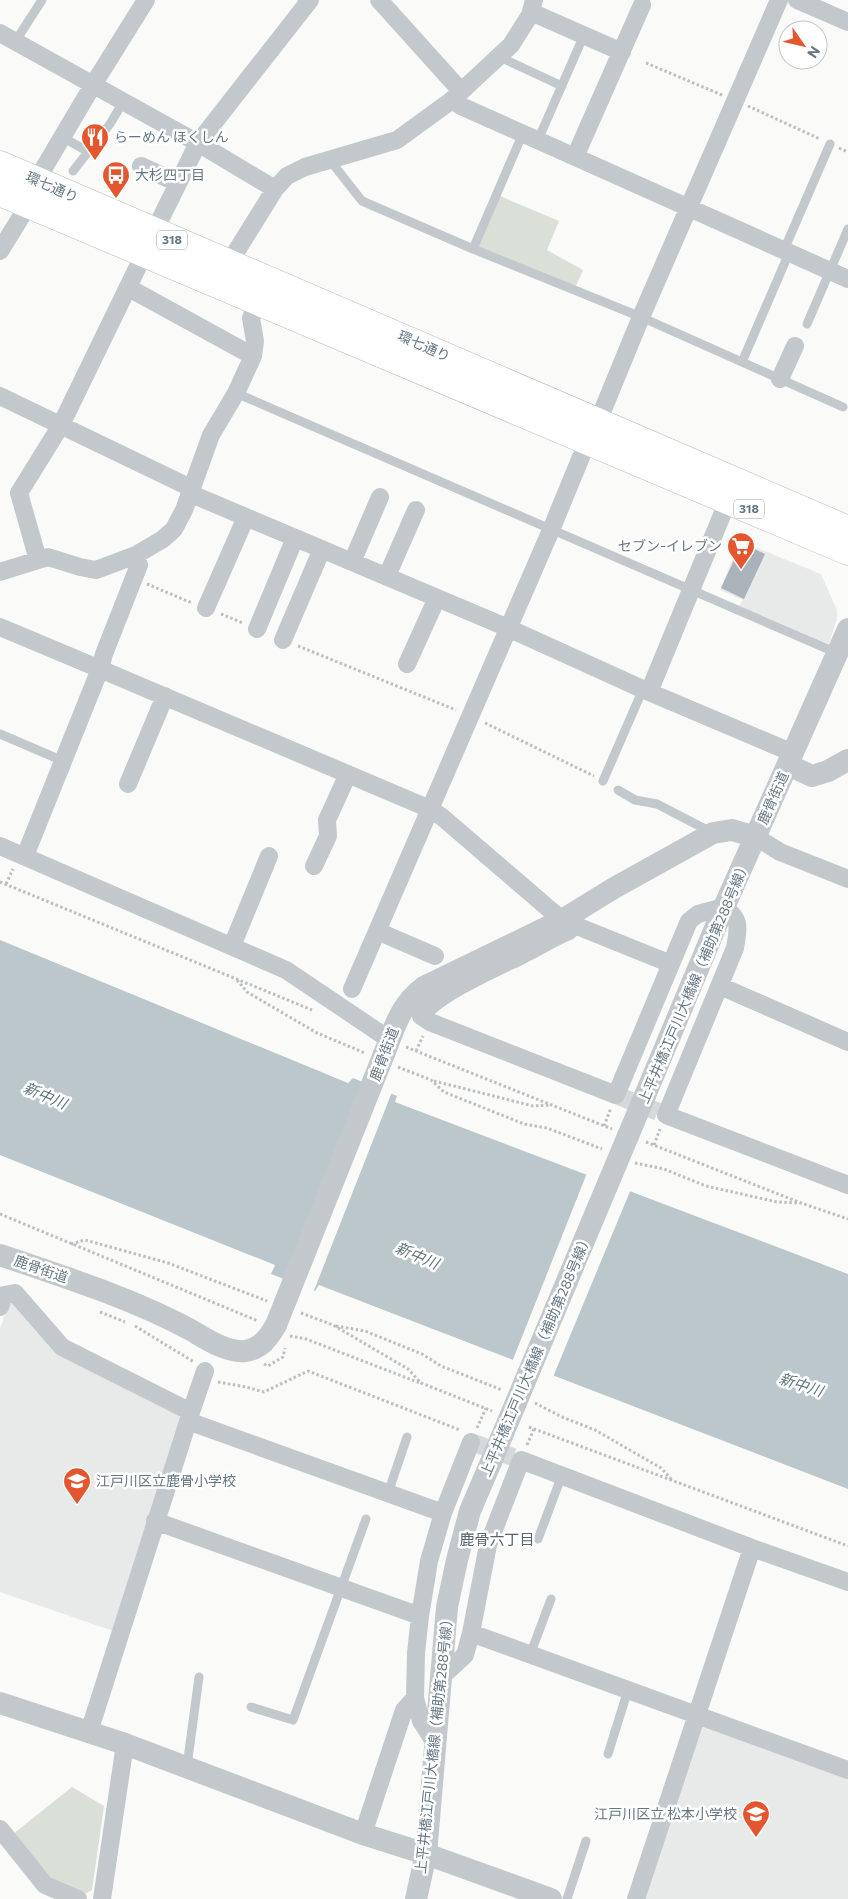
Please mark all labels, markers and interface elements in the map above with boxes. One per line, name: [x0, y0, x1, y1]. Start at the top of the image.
north arrow: [778, 20, 828, 70]
text: N: [804, 43, 824, 62]
restaurant icon: らーめん ほくしん: [80, 122, 110, 161]
place label: らーめん ほくしん: [114, 128, 229, 145]
bus stop icon: 大杉四丁目: [101, 160, 131, 199]
place label: 大杉四丁目: [135, 166, 205, 183]
street label: 環七通り: [23, 167, 81, 206]
road number: 318: [157, 230, 187, 250]
street label: 環七通り: [395, 326, 453, 365]
road number: 318: [734, 499, 764, 518]
supermarket icon: セブン-イレブン: [726, 531, 756, 570]
place label: セブン-イレブン: [618, 537, 722, 554]
street label: 鹿骨街道: [753, 769, 792, 827]
street label: 上平井橋江戸川大橋線（補助第288号線）: [634, 858, 753, 1106]
street label: 鹿骨街道: [366, 1025, 402, 1083]
water label: 新中川: [21, 1078, 71, 1113]
street label: 上平井橋江戸川大橋線（補助第288号線）: [476, 1231, 595, 1479]
water label: 新中川: [393, 1238, 443, 1273]
street label: 鹿骨街道: [12, 1251, 70, 1286]
water label: 新中川: [777, 1369, 827, 1400]
school or university icon: 江戸川区立鹿骨小学校: [62, 1466, 92, 1505]
place label: 江戸川区立鹿骨小学校: [96, 1472, 236, 1489]
district label: 鹿骨六丁目: [459, 1530, 535, 1548]
street label: 上平井橋江戸川大橋線（補助第288号線）: [411, 1611, 456, 1874]
school or university icon: 江戸川区立 松本小学校: [741, 1799, 771, 1838]
place label: 江戸川区立 松本小学校: [594, 1805, 737, 1822]

